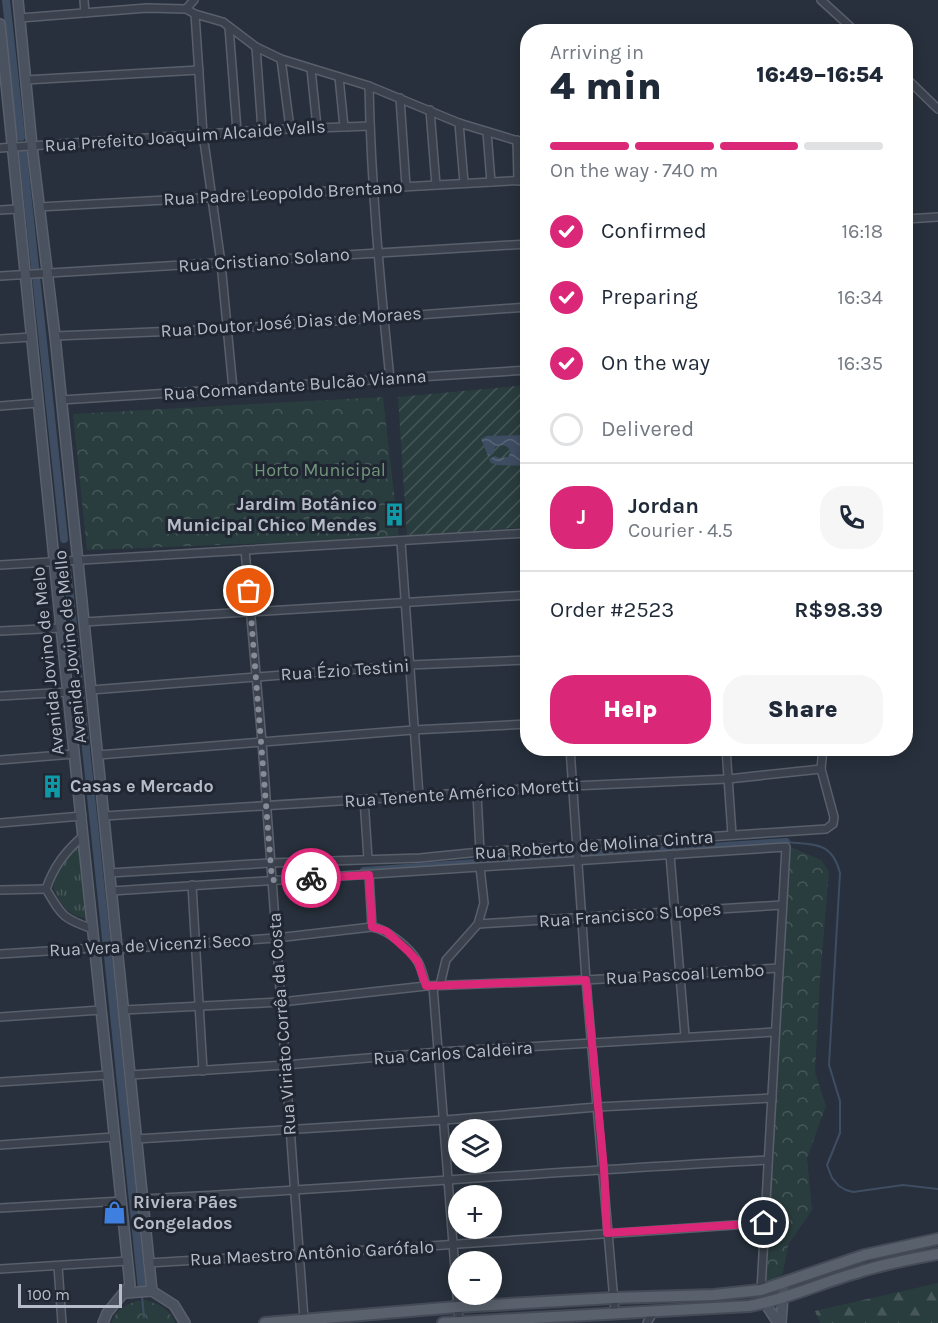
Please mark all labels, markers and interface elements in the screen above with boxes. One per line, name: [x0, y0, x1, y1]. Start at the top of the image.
text: Arriving in: [550, 41, 644, 64]
text: 16:49–16:54: [756, 62, 883, 88]
text: 4 min: [550, 63, 662, 109]
street label: Rua Prefeito Joaquim Alcaide Valls: [44, 115, 326, 157]
text: On the way · 740 m: [550, 159, 718, 182]
street label: Rua Padre Leopoldo Brentano: [163, 176, 403, 210]
icon: check: [550, 215, 583, 248]
text: Confirmed: [601, 218, 707, 244]
text: 16:18: [841, 220, 883, 243]
street label: Rua Cristiano Solano: [178, 243, 350, 277]
icon: check: [550, 281, 583, 314]
text: Preparing: [601, 284, 698, 310]
text: 16:34: [837, 286, 883, 309]
street label: Rua Doutor José Dias de Moraes: [160, 302, 422, 342]
icon: check: [550, 347, 583, 380]
text: On the way: [601, 350, 710, 376]
text: 16:35: [837, 352, 883, 375]
street label: Rua Comandante Bulcão Vianna: [163, 365, 427, 405]
text: Delivered: [601, 416, 694, 442]
park label: Horto Municipal: [254, 459, 386, 481]
button: phone: [820, 486, 883, 549]
place label: Jardim Botânico Municipal Chico Mendes: [166, 493, 377, 536]
text: Jordan: [628, 493, 699, 519]
building icon: Jardim Botânico Municipal Chico Mendes: [382, 501, 408, 527]
text: J: [577, 504, 586, 530]
text: Courier · 4.5: [628, 519, 733, 542]
street label: Avenida Jovino de Mello: [49, 549, 91, 745]
pin: [223, 565, 274, 616]
street label: Avenida Jovino de Melo: [27, 566, 69, 756]
icon: bag: [232, 574, 265, 607]
text: Order #2523: [550, 597, 674, 623]
text: R$98.39: [794, 597, 883, 623]
street label: Rua Ézio Testini: [280, 654, 410, 685]
button: Help: [550, 675, 711, 744]
button: Share: [723, 675, 883, 744]
building icon: Casas e Mercado: [39, 773, 65, 799]
street label: Rua Tenente Américo Moretti: [344, 774, 580, 812]
place label: Casas e Mercado: [70, 775, 214, 797]
street label: Rua Roberto de Molina Cintra: [474, 826, 714, 864]
courier: [281, 848, 341, 908]
icon: bike: [295, 862, 328, 895]
street label: Rua Francisco S Lopes: [538, 898, 722, 932]
street label: Rua Viriato Corrêa da Costa: [263, 912, 301, 1136]
street label: Rua Vera de Vicenzi Seco: [49, 929, 251, 961]
street label: Rua Pascoal Lembo: [605, 959, 765, 989]
street label: Rua Carlos Caldeira: [373, 1036, 533, 1070]
map controls: [448, 1119, 502, 1305]
button: layers: [448, 1119, 502, 1173]
button: +: [448, 1185, 502, 1239]
place label: Riviera Pães Congelados: [133, 1191, 237, 1234]
pin: [738, 1197, 789, 1248]
shop icon: Riviera Pães Congelados: [102, 1199, 128, 1225]
icon: home: [747, 1206, 780, 1239]
street label: Rua Maestro Antônio Garófalo: [189, 1236, 435, 1270]
button: −: [448, 1251, 502, 1305]
scale bar: [18, 1281, 122, 1308]
text: 100 m: [27, 1285, 70, 1304]

